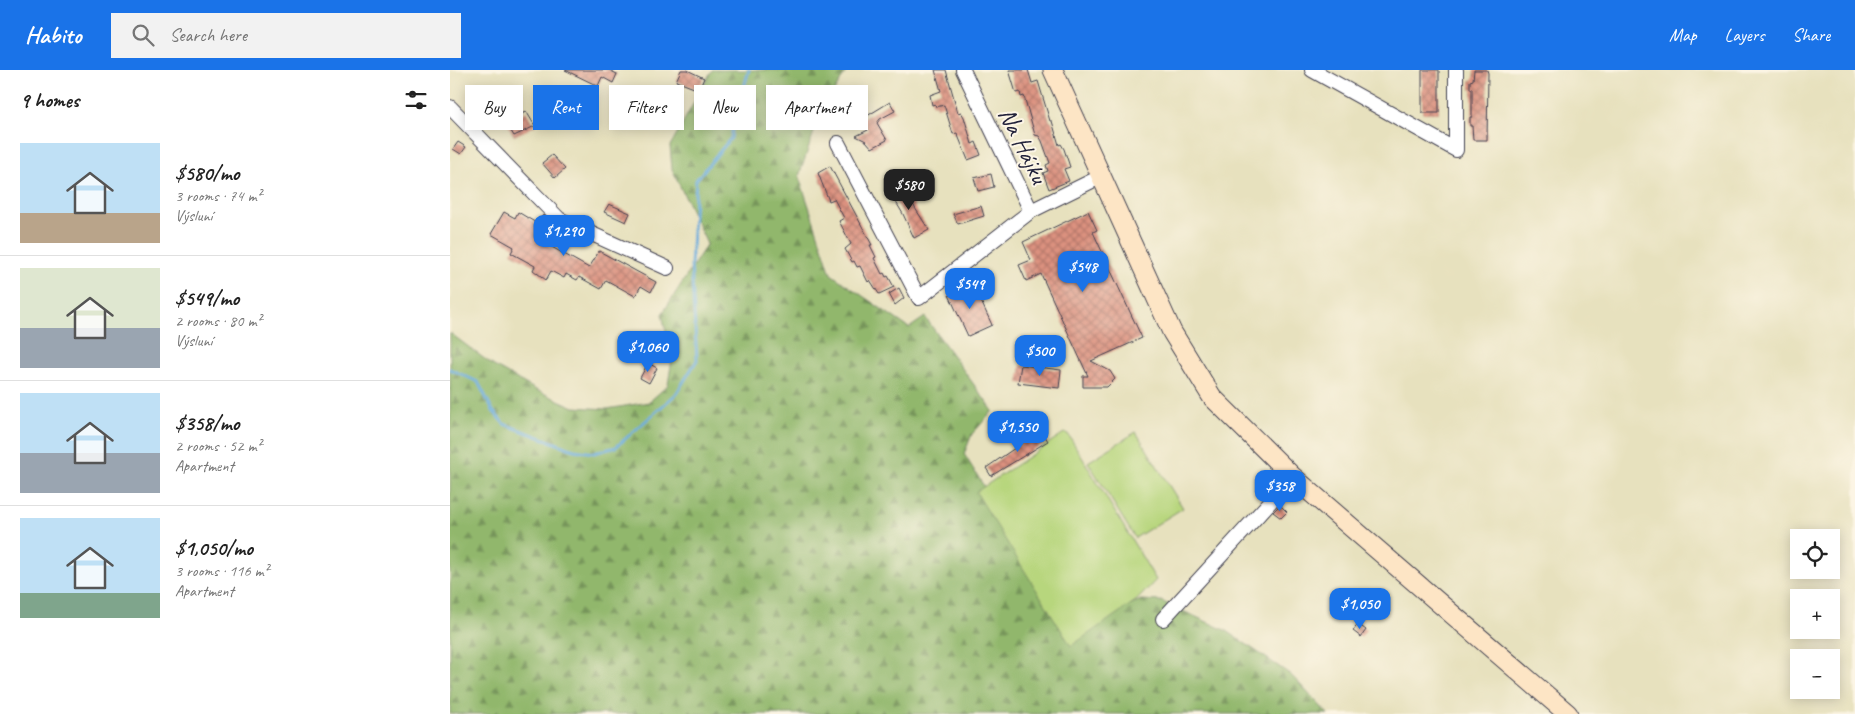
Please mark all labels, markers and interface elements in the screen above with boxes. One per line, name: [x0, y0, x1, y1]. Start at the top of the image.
search box: [111, 13, 461, 58]
text: Habito: [25, 20, 81, 50]
icon: search: [129, 21, 157, 49]
text: Search here: [169, 23, 247, 47]
text: Map: [1669, 24, 1697, 46]
text: Layers: [1725, 24, 1764, 46]
text: Share: [1792, 24, 1830, 46]
chip: Buy: [465, 85, 523, 130]
chip: Rent: [533, 85, 599, 130]
chip: Filters: [609, 85, 684, 130]
chip: New: [694, 85, 756, 130]
chip: Apartment: [766, 85, 868, 130]
icon: filters: [402, 86, 430, 114]
text: 9 homes: [20, 87, 79, 113]
street label: Na Hájku: [991, 102, 1056, 190]
text: $580/mo: [175, 160, 239, 186]
icon: home: [60, 163, 120, 223]
pin: $580: [879, 168, 939, 211]
text: $580: [895, 175, 923, 195]
text: 3 rooms · 74 m²: [175, 186, 261, 206]
text: Výsluní: [175, 206, 213, 226]
pin: $1,290: [523, 214, 605, 257]
text: $1,290: [545, 221, 583, 241]
pin: $548: [1053, 250, 1113, 293]
text: $548: [1069, 257, 1097, 277]
pin: $549: [940, 268, 1000, 310]
text: $549: [956, 274, 984, 294]
text: $549/mo: [175, 285, 239, 311]
icon: home: [60, 288, 120, 348]
text: 2 rooms · 80 m²: [175, 311, 261, 331]
pin: $1,060: [607, 330, 689, 373]
text: Výsluní: [175, 331, 213, 351]
pin: $500: [1010, 334, 1070, 377]
text: $1,060: [628, 337, 668, 357]
text: $500: [1026, 341, 1054, 361]
text: $358/mo: [175, 410, 239, 436]
pin: $1,550: [977, 410, 1059, 453]
icon: home: [60, 413, 120, 473]
text: $1,550: [999, 417, 1037, 437]
text: 2 rooms · 52 m²: [175, 436, 261, 456]
text: Apartment: [175, 456, 234, 476]
pin: $358: [1250, 470, 1310, 512]
text: $358: [1266, 476, 1294, 496]
map controls: [1790, 529, 1840, 699]
button: locate: [1790, 529, 1840, 579]
text: $1,050/mo: [175, 535, 253, 561]
icon: home: [60, 538, 120, 598]
text: 3 rooms · 116 m²: [175, 561, 269, 581]
text: Apartment: [175, 581, 234, 601]
pin: $1,050: [1319, 588, 1401, 630]
button: +: [1790, 589, 1840, 639]
text: $1,050: [1341, 594, 1379, 614]
button: −: [1790, 649, 1840, 699]

